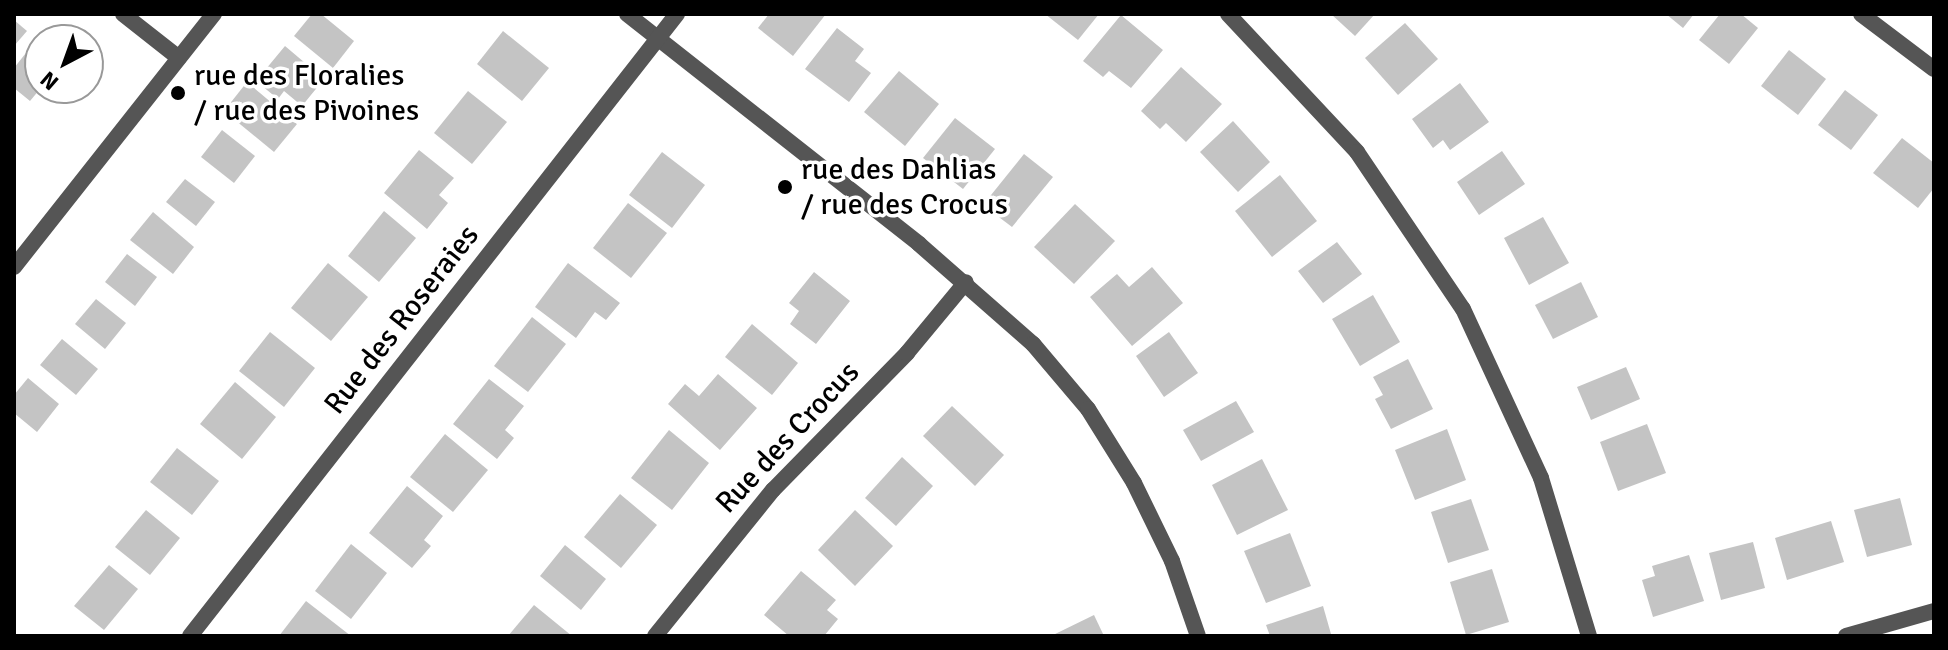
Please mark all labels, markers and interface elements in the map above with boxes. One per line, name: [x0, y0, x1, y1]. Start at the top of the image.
north arrow: [24, 24, 104, 104]
place label: rue des Floralies / rue des Pivoines: [194, 58, 419, 128]
text: N: [35, 66, 64, 96]
marker: rue des Floralies / rue des Pivoines: [169, 84, 187, 102]
place label: rue des Dahlias / rue des Crocus: [801, 152, 1008, 222]
marker: rue des Dahlias / rue des Crocus: [776, 178, 794, 196]
street label: Rue des Roseraies: [317, 218, 487, 422]
street label: Rue des Crocus: [709, 355, 867, 521]

